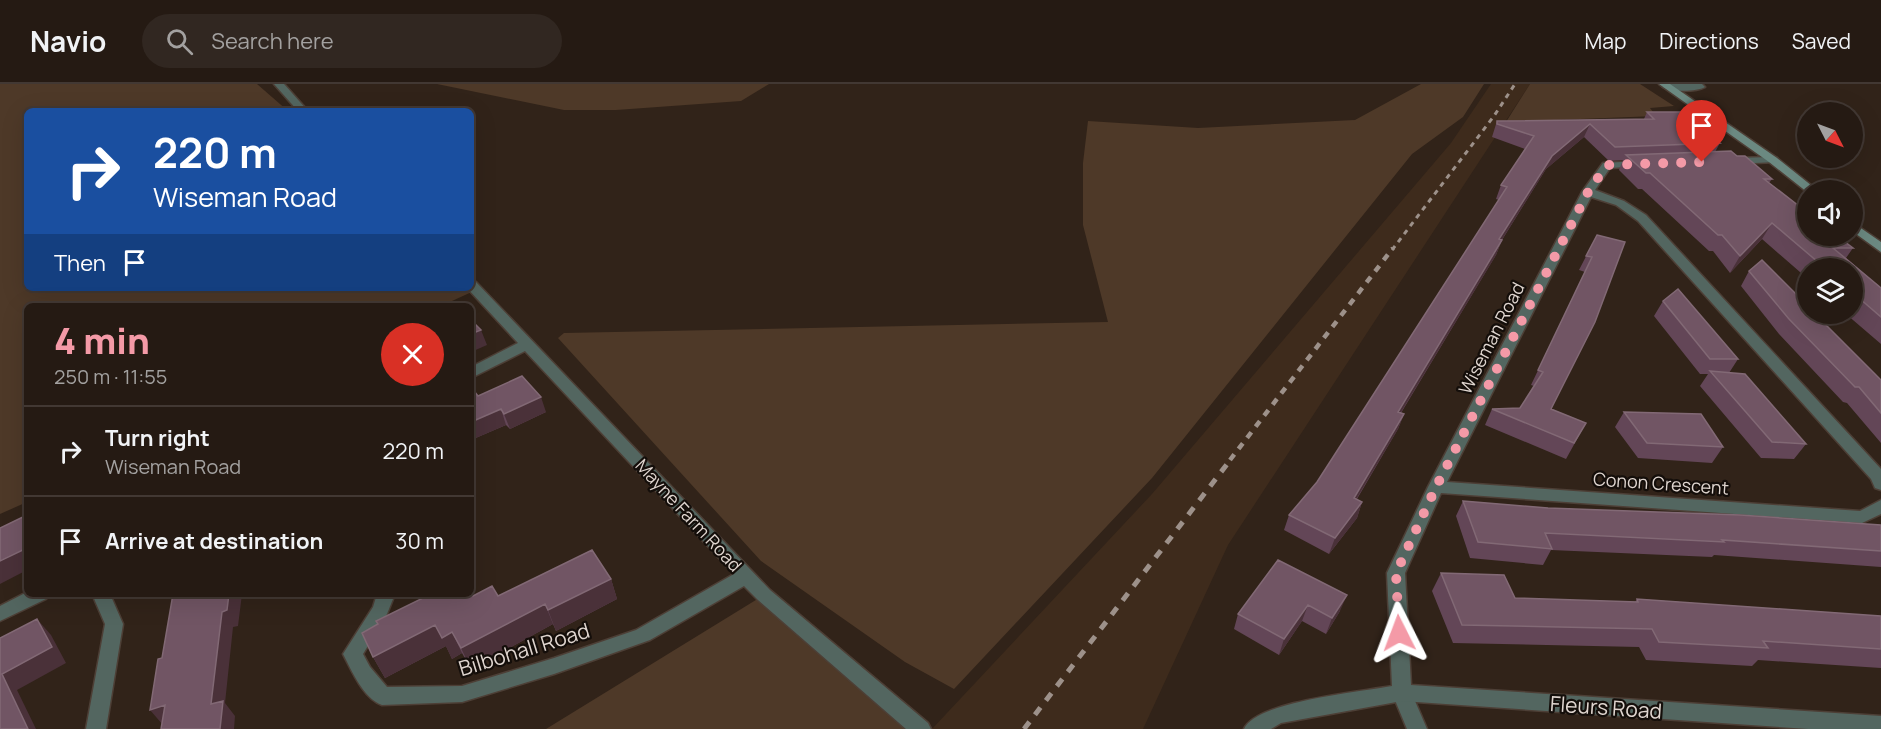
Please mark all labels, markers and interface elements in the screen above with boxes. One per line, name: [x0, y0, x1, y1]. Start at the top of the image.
search box: [142, 14, 562, 68]
text: Navio: [30, 22, 106, 60]
icon: search: [163, 25, 196, 58]
text: Search here: [211, 26, 334, 56]
text: Map: [1585, 27, 1626, 55]
text: Directions: [1659, 27, 1759, 55]
text: Saved: [1792, 27, 1851, 55]
pin: [1676, 100, 1727, 162]
north arrow: [1797, 102, 1863, 168]
map controls: [1797, 102, 1863, 324]
icon: arrive: [1685, 109, 1718, 142]
text: 220 m: [153, 123, 277, 181]
icon: right: [54, 132, 132, 210]
text: Wiseman Road: [153, 178, 337, 215]
button: sound: [1797, 180, 1863, 246]
icon: arrive: [118, 246, 151, 279]
text: Then: [54, 248, 106, 278]
button: layers: [1797, 258, 1863, 324]
street label: Wiseman Road: [1452, 278, 1530, 398]
text: 4 min: [54, 316, 150, 365]
button: close: [381, 323, 444, 386]
text: 250 m · 11:55: [54, 363, 167, 390]
text: Turn right: [105, 423, 210, 453]
icon: right: [54, 435, 87, 468]
text: 220 m: [382, 436, 444, 466]
text: Wiseman Road: [105, 453, 241, 480]
street label: Mayne Farm Road: [631, 454, 747, 576]
street label: Conon Crescent: [1592, 466, 1730, 500]
icon: arrive: [54, 525, 87, 558]
text: Arrive at destination: [105, 526, 323, 556]
text: 30 m: [395, 526, 444, 556]
position arrow: [1367, 601, 1431, 665]
street label: Bilbohall Road: [455, 616, 593, 682]
street label: Fleurs Road: [1549, 689, 1663, 725]

